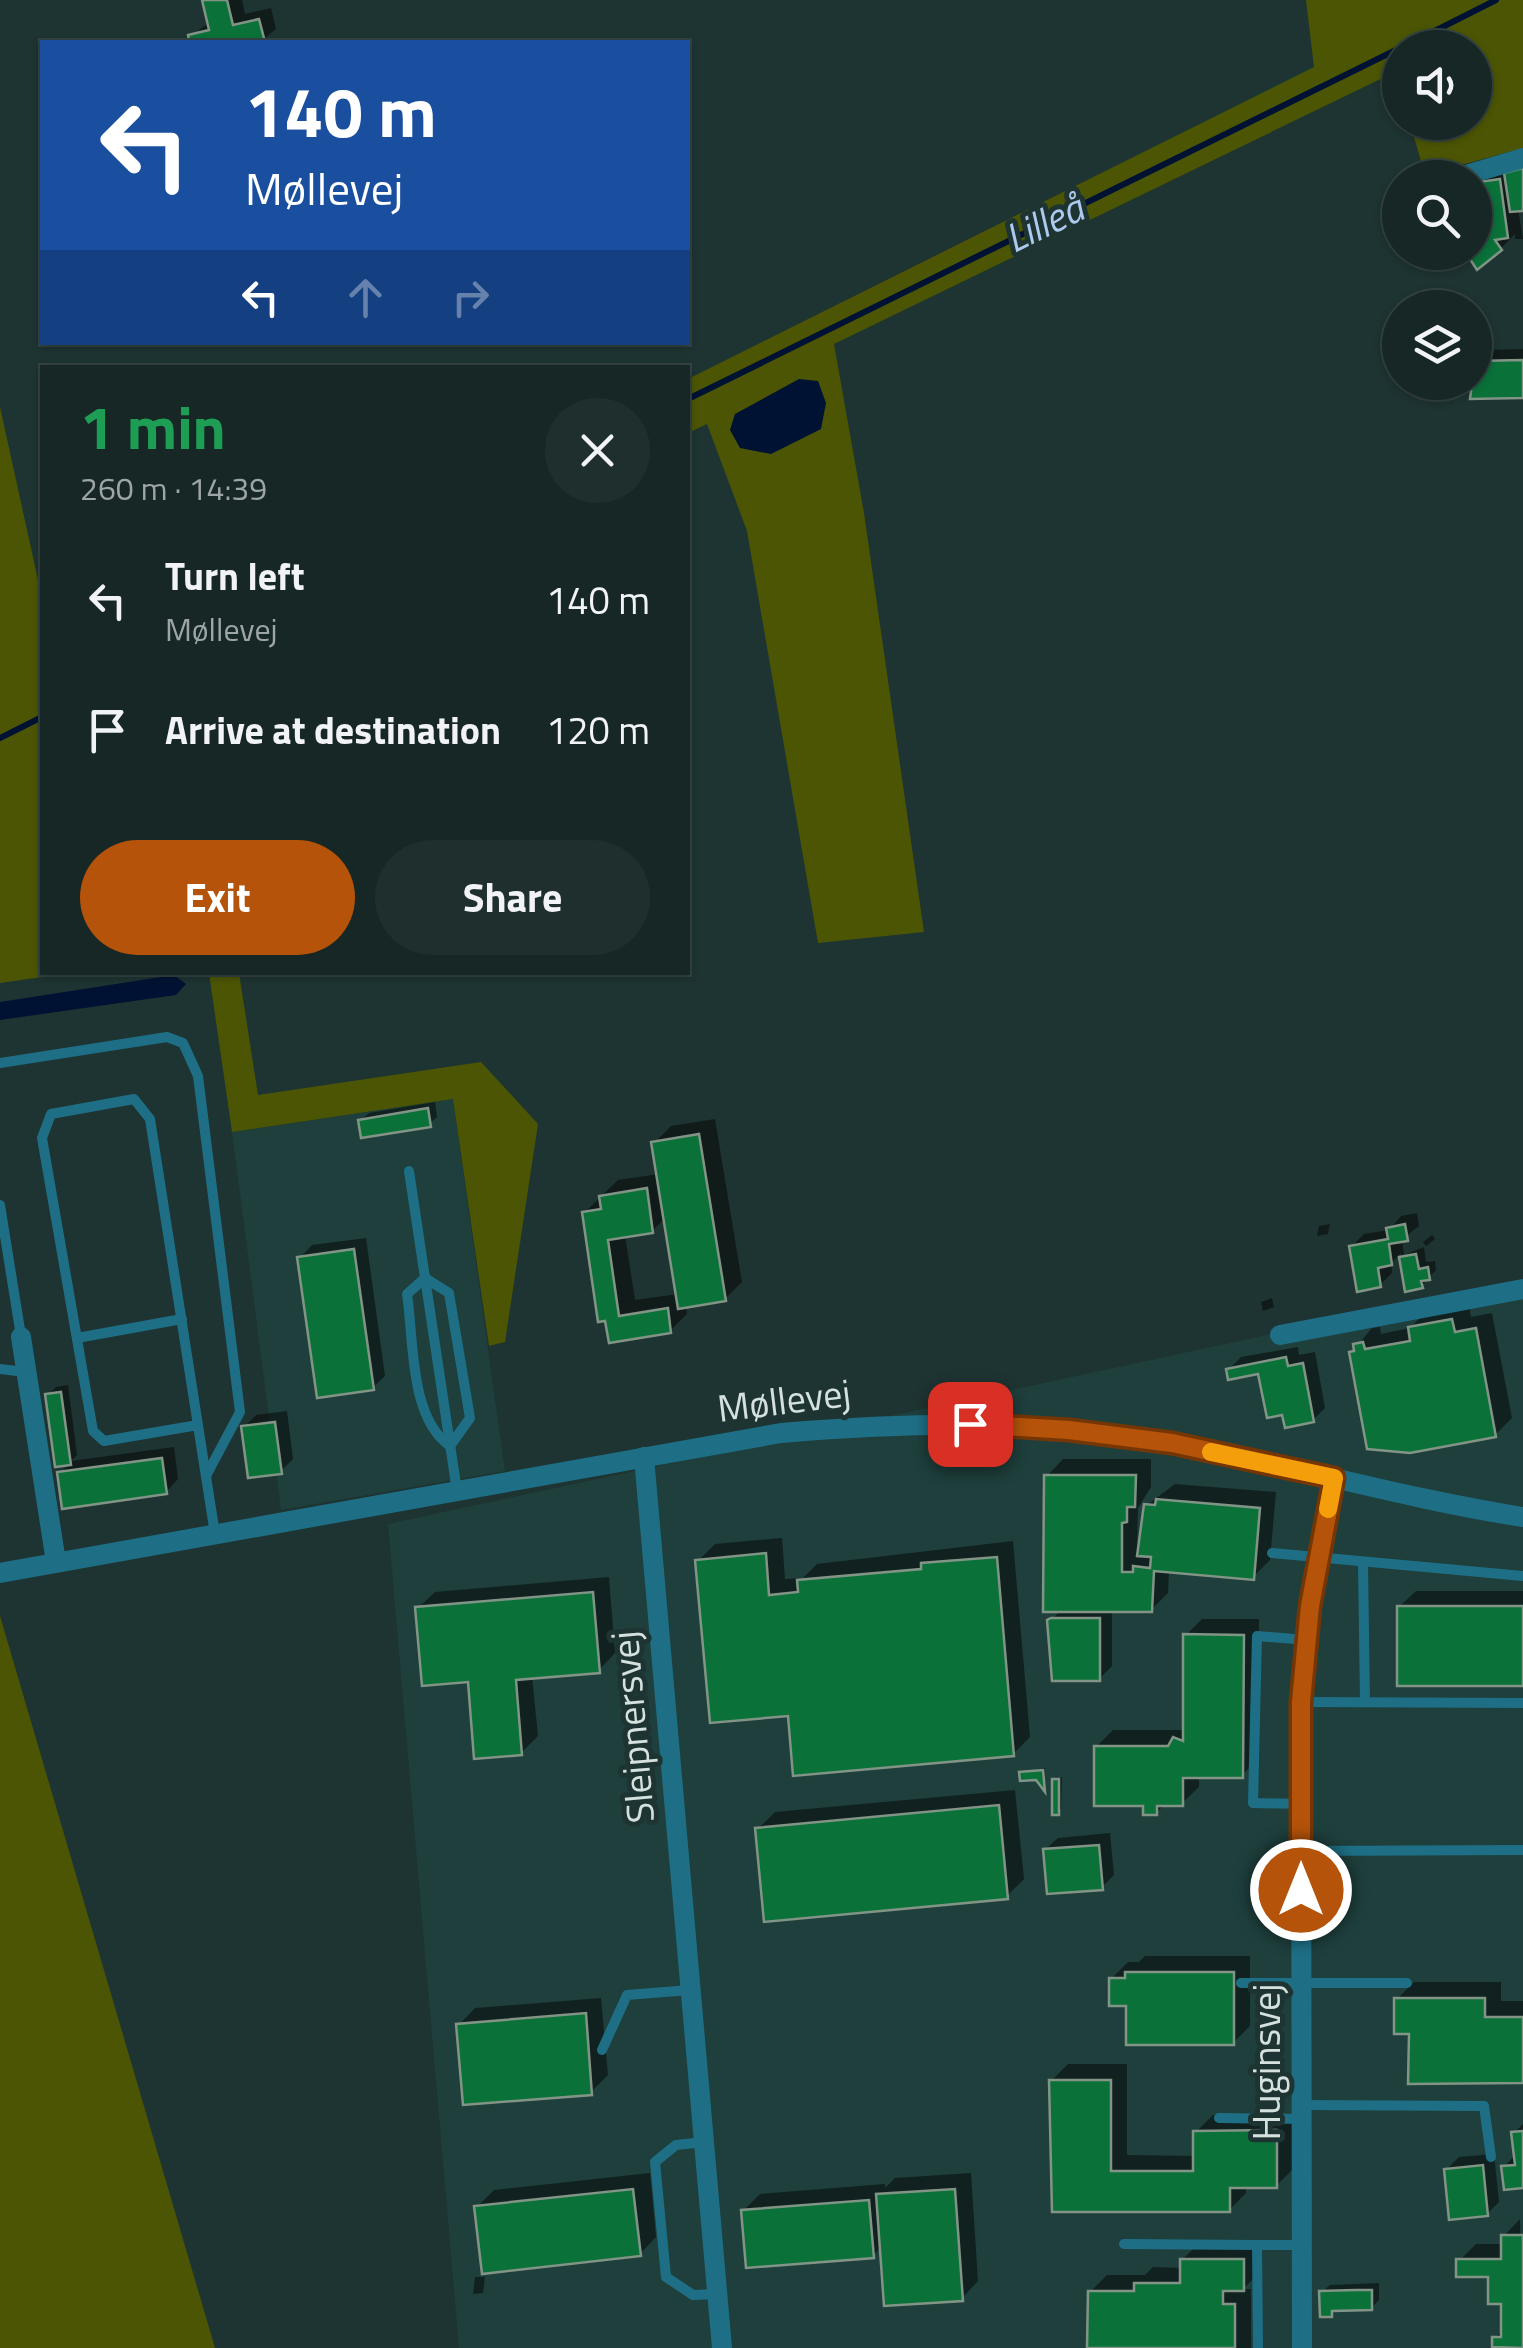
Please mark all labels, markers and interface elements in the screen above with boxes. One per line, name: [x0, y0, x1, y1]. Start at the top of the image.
map controls: [1382, 30, 1492, 400]
button: sound: [1382, 30, 1492, 140]
text: 140 m: [245, 58, 437, 164]
icon: left: [80, 80, 210, 210]
text: Møllevej: [245, 154, 403, 222]
button: search: [1382, 160, 1492, 270]
water label: Lilleå: [994, 176, 1095, 268]
icon: left: [233, 270, 288, 325]
icon: ahead: [338, 270, 393, 325]
icon: right: [443, 270, 498, 325]
button: layers: [1382, 290, 1492, 400]
text: 1 min: [80, 381, 226, 472]
button: close: [545, 398, 650, 503]
text: 260 m · 14:39: [80, 464, 267, 512]
text: Turn left: [165, 547, 305, 605]
text: 140 m: [546, 571, 650, 629]
icon: left: [80, 573, 135, 628]
text: Møllevej: [165, 605, 278, 653]
text: Arrive at destination: [165, 701, 501, 759]
text: 120 m: [546, 701, 650, 759]
icon: arrive: [80, 703, 135, 758]
button: Exit: [80, 840, 355, 955]
button: Share: [375, 840, 650, 955]
street label: Møllevej: [714, 1363, 854, 1437]
pin: [928, 1382, 1013, 1467]
icon: arrive: [943, 1397, 998, 1452]
street label: Sleipnersvej: [595, 1629, 669, 1826]
position arrow: [1249, 1838, 1353, 1942]
street label: Huginsvej: [1237, 1984, 1295, 2140]

